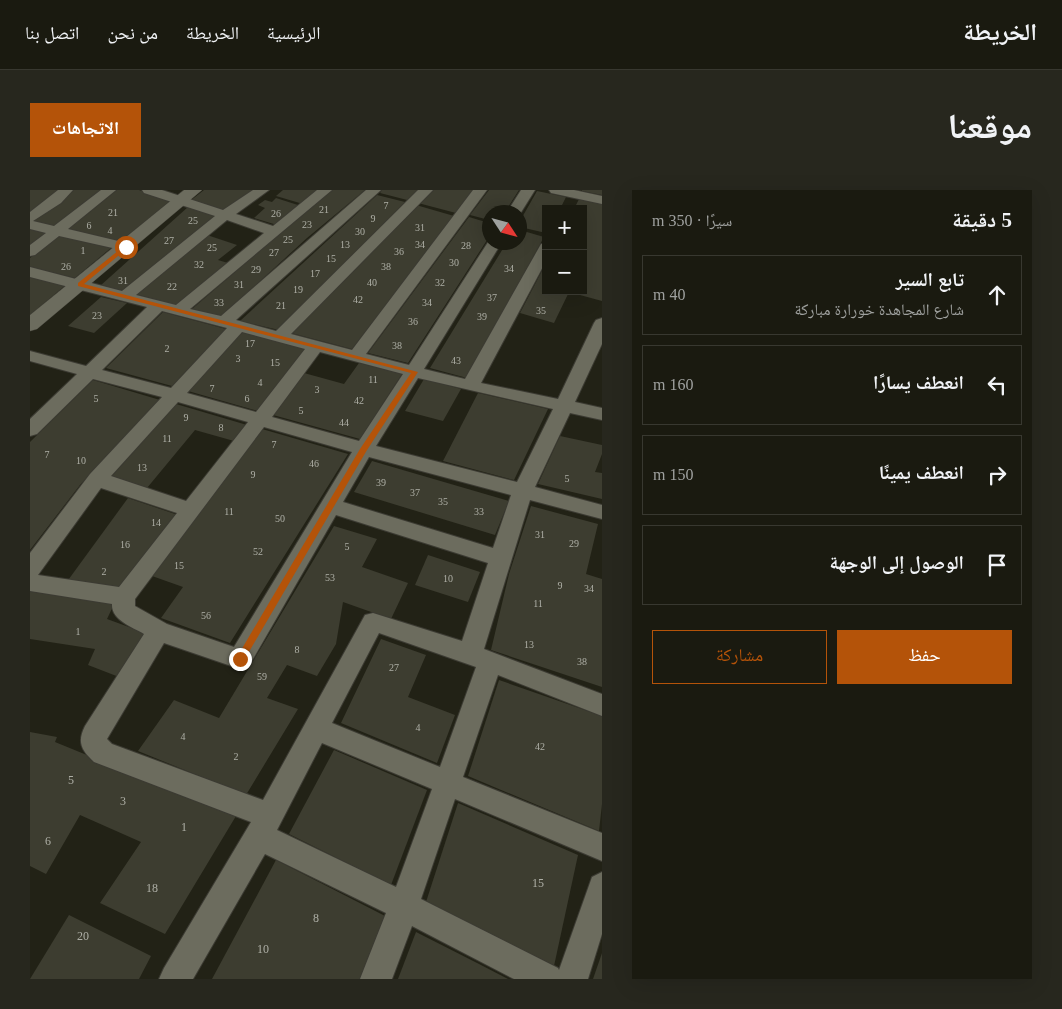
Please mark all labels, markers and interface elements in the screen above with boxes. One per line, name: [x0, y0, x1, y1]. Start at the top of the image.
text: الخريطة: [963, 19, 1037, 45]
text: اتصل بنا: [25, 23, 79, 43]
text: من نحن: [107, 23, 158, 43]
text: الخريطة: [186, 23, 239, 43]
text: الرئيسية: [267, 23, 320, 43]
button: الاتجاهات: [30, 103, 141, 157]
text: موقعنا: [947, 107, 1032, 146]
house number: 7: [384, 200, 389, 211]
house number: 21: [319, 204, 329, 215]
north arrow: [482, 205, 527, 250]
map controls: [542, 205, 587, 295]
button: +: [542, 205, 587, 250]
house number: 21: [108, 207, 118, 218]
house number: 26: [271, 208, 281, 219]
text: 5 دقيقة: [952, 208, 1012, 232]
text: سيرًا · 350 m: [652, 212, 732, 229]
house number: 9: [371, 213, 376, 224]
house number: 25: [188, 215, 198, 226]
house number: 23: [302, 219, 312, 230]
house number: 6: [87, 220, 92, 231]
house number: 31: [415, 222, 425, 233]
house number: 4: [108, 225, 113, 236]
house number: 30: [355, 226, 365, 237]
house number: 25: [283, 234, 293, 245]
house number: 27: [164, 235, 174, 246]
route start: [115, 236, 138, 259]
house number: 13: [340, 239, 350, 250]
house number: 34: [415, 239, 425, 250]
house number: 28: [461, 240, 471, 251]
house number: 25: [207, 242, 217, 253]
house number: 1: [81, 245, 86, 256]
house number: 36: [394, 246, 404, 257]
house number: 27: [269, 247, 279, 258]
button: −: [542, 250, 587, 295]
house number: 15: [326, 253, 336, 264]
house number: 30: [449, 257, 459, 268]
house number: 32: [194, 259, 204, 270]
house number: 26: [61, 261, 71, 272]
house number: 38: [381, 261, 391, 272]
house number: 34: [504, 263, 514, 274]
house number: 29: [251, 264, 261, 275]
house number: 17: [310, 268, 320, 279]
text: تابع السير: [896, 269, 964, 290]
house number: 31: [118, 275, 128, 286]
house number: 40: [367, 277, 377, 288]
house number: 32: [435, 277, 445, 288]
house number: 31: [234, 279, 244, 290]
house number: 22: [167, 281, 177, 292]
icon: ahead: [983, 281, 1011, 309]
house number: 19: [293, 284, 303, 295]
text: 40 m: [653, 286, 685, 303]
house number: 37: [487, 292, 497, 303]
house number: 42: [353, 294, 363, 305]
house number: 33: [214, 297, 224, 308]
house number: 34: [422, 297, 432, 308]
house number: 21: [276, 300, 286, 311]
text: شارع المجاهدة خورارة مباركة: [794, 301, 964, 318]
house number: 35: [536, 305, 546, 316]
house number: 23: [92, 310, 102, 321]
house number: 39: [477, 311, 487, 322]
house number: 36: [408, 316, 418, 327]
house number: 17: [245, 338, 255, 349]
house number: 38: [392, 340, 402, 351]
house number: 2: [165, 343, 170, 354]
house number: 3: [236, 353, 241, 364]
house number: 43: [451, 355, 461, 366]
house number: 15: [270, 357, 280, 368]
icon: left: [983, 371, 1011, 399]
text: انعطف يسارًا: [873, 372, 964, 393]
house number: 11: [368, 374, 378, 385]
text: 160 m: [653, 376, 693, 393]
house number: 4: [258, 377, 263, 388]
house number: 7: [210, 383, 215, 394]
house number: 3: [315, 384, 320, 395]
house number: 5: [94, 393, 99, 404]
house number: 6: [245, 393, 250, 404]
house number: 42: [354, 395, 364, 406]
house number: 5: [299, 405, 304, 416]
house number: 9: [184, 412, 189, 423]
house number: 44: [339, 417, 349, 428]
house number: 8: [219, 422, 224, 433]
house number: 11: [162, 433, 172, 444]
house number: 7: [272, 439, 277, 450]
house number: 7: [45, 449, 50, 460]
house number: 10: [76, 455, 86, 466]
house number: 46: [309, 458, 319, 469]
icon: right: [983, 461, 1011, 489]
house number: 13: [137, 462, 147, 473]
text: انعطف يمينًا: [879, 462, 964, 483]
text: 150 m: [653, 466, 693, 483]
house number: 9: [251, 469, 256, 480]
house number: 5: [565, 473, 570, 484]
house number: 39: [376, 477, 386, 488]
house number: 37: [410, 487, 420, 498]
house number: 35: [438, 496, 448, 507]
house number: 11: [224, 506, 234, 517]
house number: 33: [474, 506, 484, 517]
house number: 50: [275, 513, 285, 524]
house number: 14: [151, 517, 161, 528]
house number: 31: [535, 529, 545, 540]
house number: 29: [569, 538, 579, 549]
house number: 16: [120, 539, 130, 550]
house number: 5: [345, 541, 350, 552]
house number: 52: [253, 546, 263, 557]
icon: arrive: [983, 551, 1011, 579]
text: الوصول إلى الوجهة: [830, 552, 964, 573]
house number: 15: [174, 560, 184, 571]
house number: 2: [102, 566, 107, 577]
house number: 53: [325, 572, 335, 583]
house number: 10: [443, 573, 453, 584]
house number: 9: [558, 580, 563, 591]
house number: 34: [584, 583, 594, 594]
house number: 11: [533, 598, 543, 609]
house number: 56: [201, 610, 211, 621]
house number: 1: [76, 626, 81, 637]
button: مشاركة: [652, 630, 827, 684]
button: حفظ: [837, 630, 1012, 684]
house number: 13: [524, 639, 534, 650]
house number: 8: [295, 644, 300, 655]
route end: [229, 648, 252, 671]
house number: 38: [577, 656, 587, 667]
house number: 27: [389, 662, 399, 673]
house number: 59: [257, 671, 267, 682]
house number: 4: [416, 722, 421, 733]
house number: 4: [181, 731, 186, 742]
house number: 42: [535, 741, 545, 752]
house number: 2: [234, 751, 239, 762]
house number: 5: [68, 773, 74, 787]
house number: 3: [120, 794, 126, 808]
house number: 1: [181, 820, 187, 834]
house number: 6: [45, 834, 51, 848]
house number: 15: [532, 876, 544, 890]
house number: 18: [146, 881, 158, 895]
house number: 8: [313, 911, 319, 925]
house number: 20: [77, 929, 89, 943]
house number: 10: [257, 942, 269, 956]

